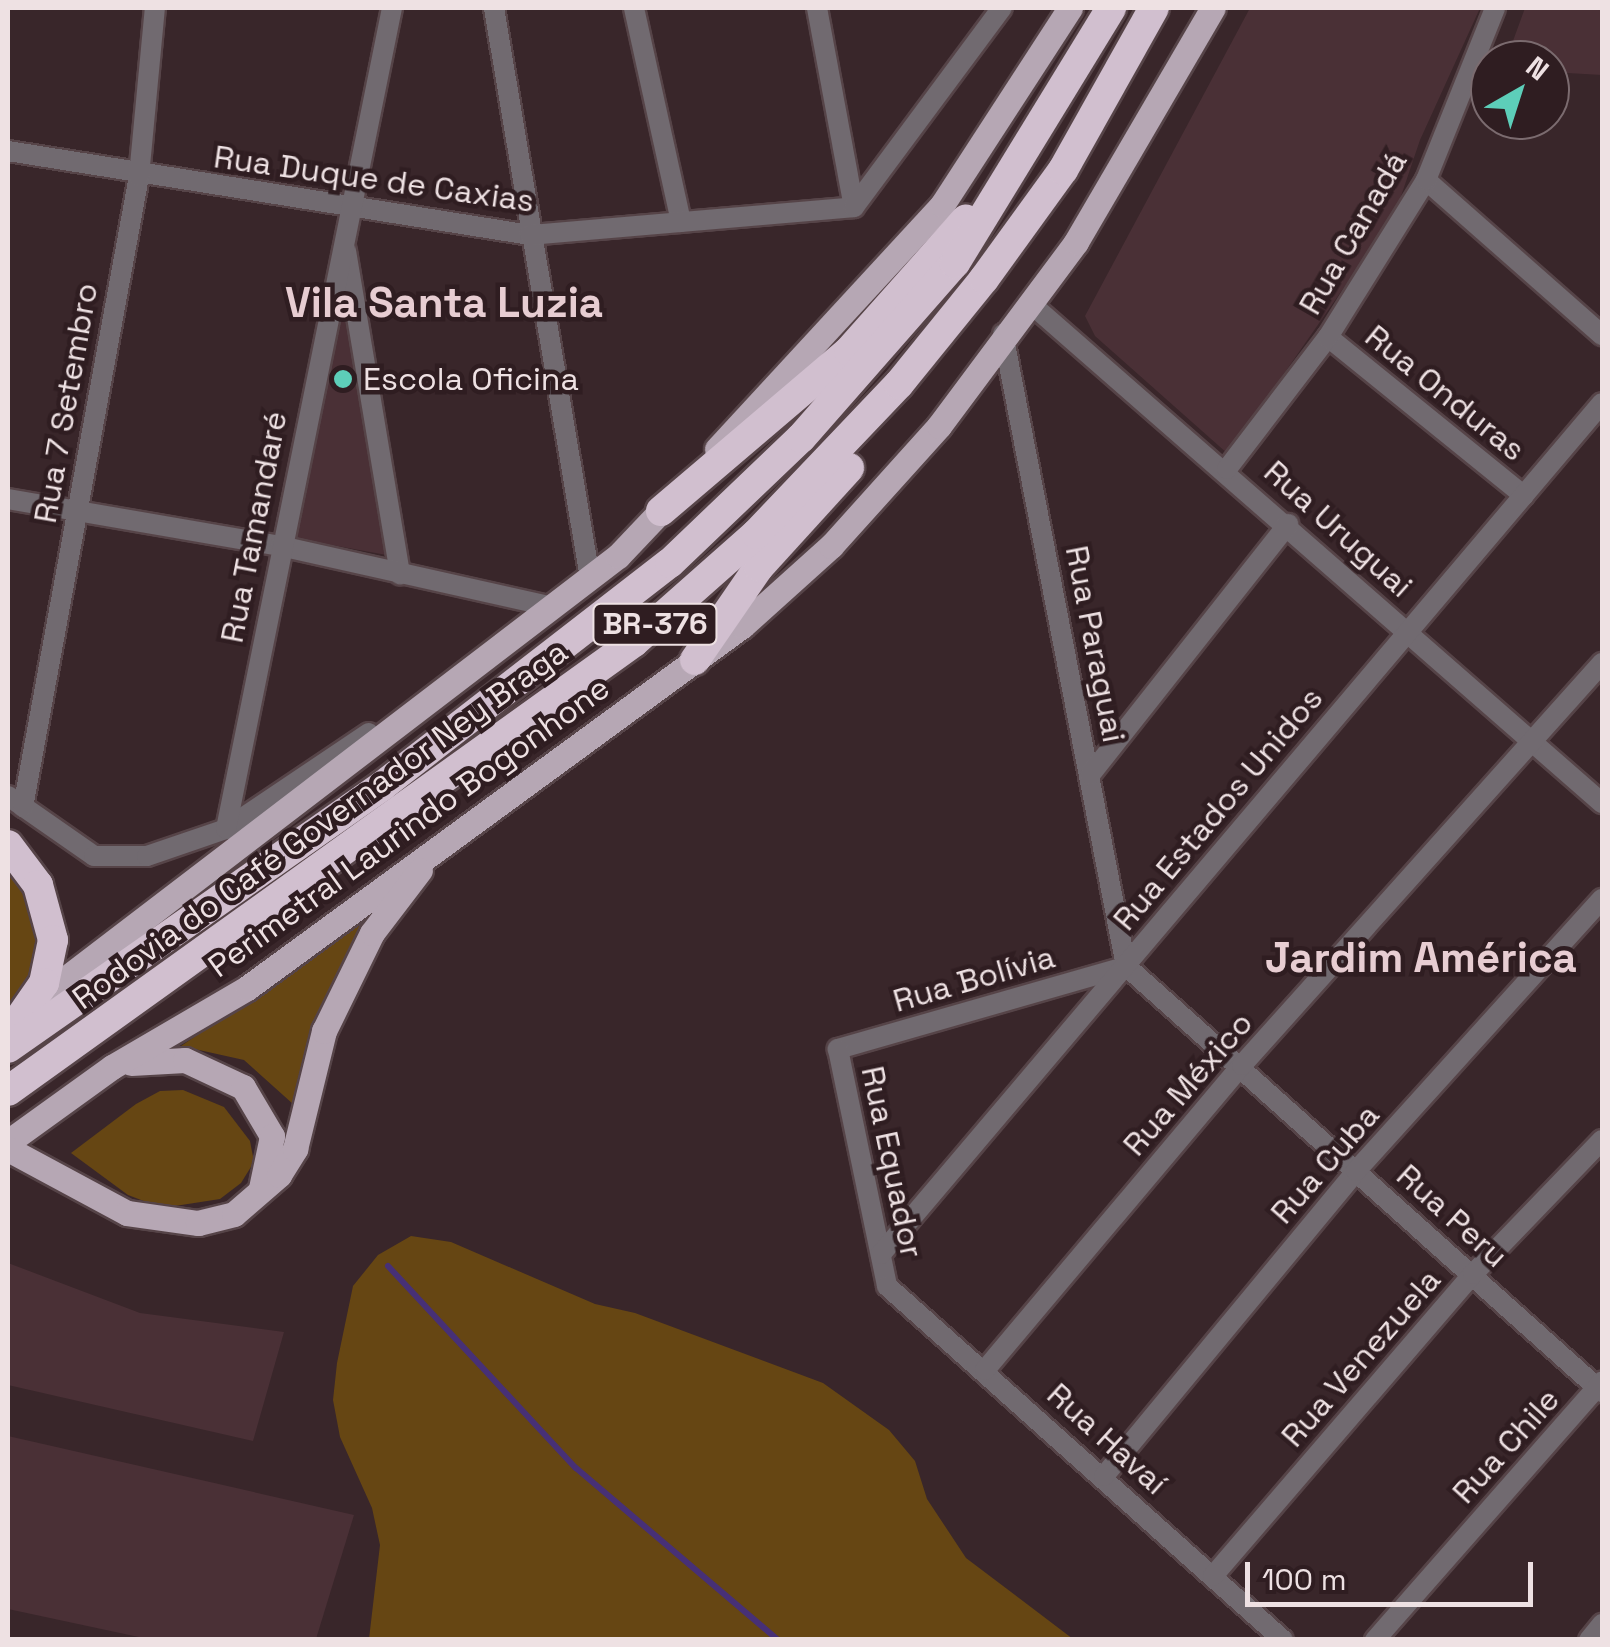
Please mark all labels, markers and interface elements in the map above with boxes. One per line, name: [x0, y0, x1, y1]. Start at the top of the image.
north arrow: [1470, 40, 1570, 140]
text: N: [1519, 48, 1556, 88]
street label: Rua Duque de Caxias: [211, 137, 537, 221]
street label: Rua Canadá: [1291, 145, 1415, 321]
district label: Vila Santa Luzia: [285, 278, 603, 328]
street label: Rua 7 Setembro: [26, 280, 106, 526]
street label: Rua Onduras: [1357, 317, 1533, 469]
place label: Escola Oficina: [363, 360, 579, 398]
marker: Escola Oficina: [332, 368, 354, 390]
street label: Rua Tamandaré: [213, 408, 295, 646]
street label: Rua Uruguai: [1256, 453, 1420, 605]
street label: Rua Paraguai: [1057, 542, 1133, 746]
road number: BR-376: [590, 599, 720, 649]
street label: Rodovia do Café Governador Ney Braga: [65, 632, 575, 1018]
street label: Perimetral Laurindo Bogonhone: [201, 669, 617, 985]
street label: Rua Estados Unidos: [1105, 680, 1331, 938]
district label: Jardim América: [1265, 933, 1577, 983]
street label: Rua Bolívia: [889, 938, 1059, 1020]
street label: Rua México: [1115, 1004, 1261, 1164]
street label: Rua Equador: [853, 1063, 931, 1261]
street label: Rua Cuba: [1263, 1096, 1387, 1232]
street label: Rua Peru: [1389, 1156, 1515, 1276]
street label: Rua Venezuela: [1273, 1261, 1449, 1455]
street label: Rua Havaí: [1039, 1375, 1175, 1503]
street label: Rua Chile: [1444, 1381, 1568, 1511]
scale bar: [1250, 1542, 1538, 1604]
text: 100 m: [1262, 1560, 1347, 1599]

